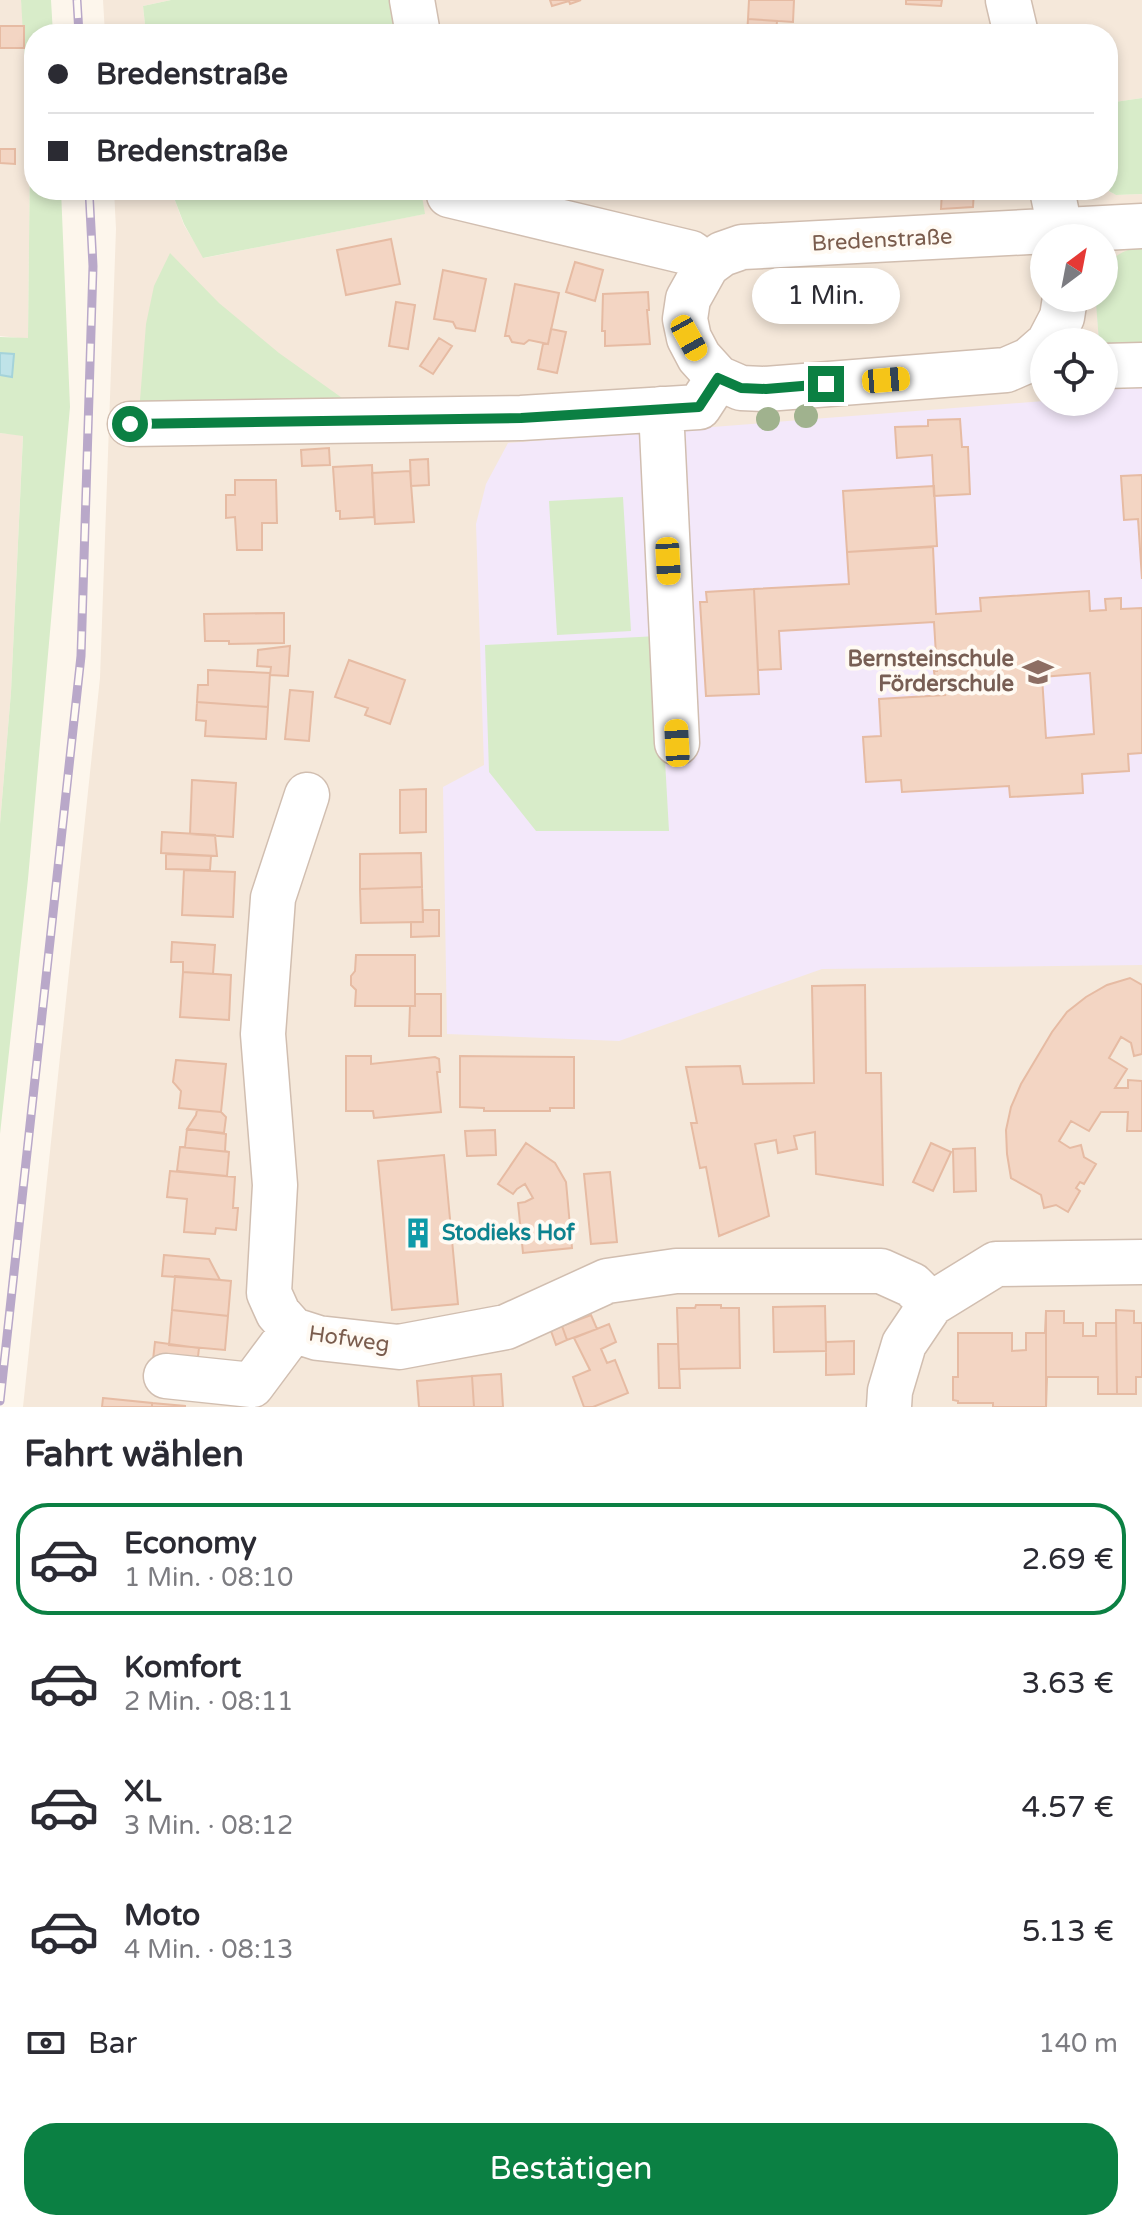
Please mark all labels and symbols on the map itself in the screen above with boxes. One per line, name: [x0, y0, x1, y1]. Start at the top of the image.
street label: Bredenstraße: [811, 223, 953, 257]
north arrow: [1030, 224, 1118, 312]
callout: 1 Min.: [752, 268, 900, 324]
car: [667, 311, 711, 365]
route end: [808, 366, 844, 402]
car: [861, 366, 911, 394]
route start: [112, 406, 148, 442]
car: [655, 536, 681, 586]
place label: Bernsteinschule Förderschule: [848, 646, 1014, 697]
school or university icon: Bernsteinschule Förderschule: [1021, 655, 1055, 689]
car: [664, 718, 690, 768]
building icon: Stodieks Hof: [401, 1216, 435, 1250]
place label: Stodieks Hof: [442, 1220, 575, 1246]
street label: Hofweg: [307, 1320, 391, 1358]

